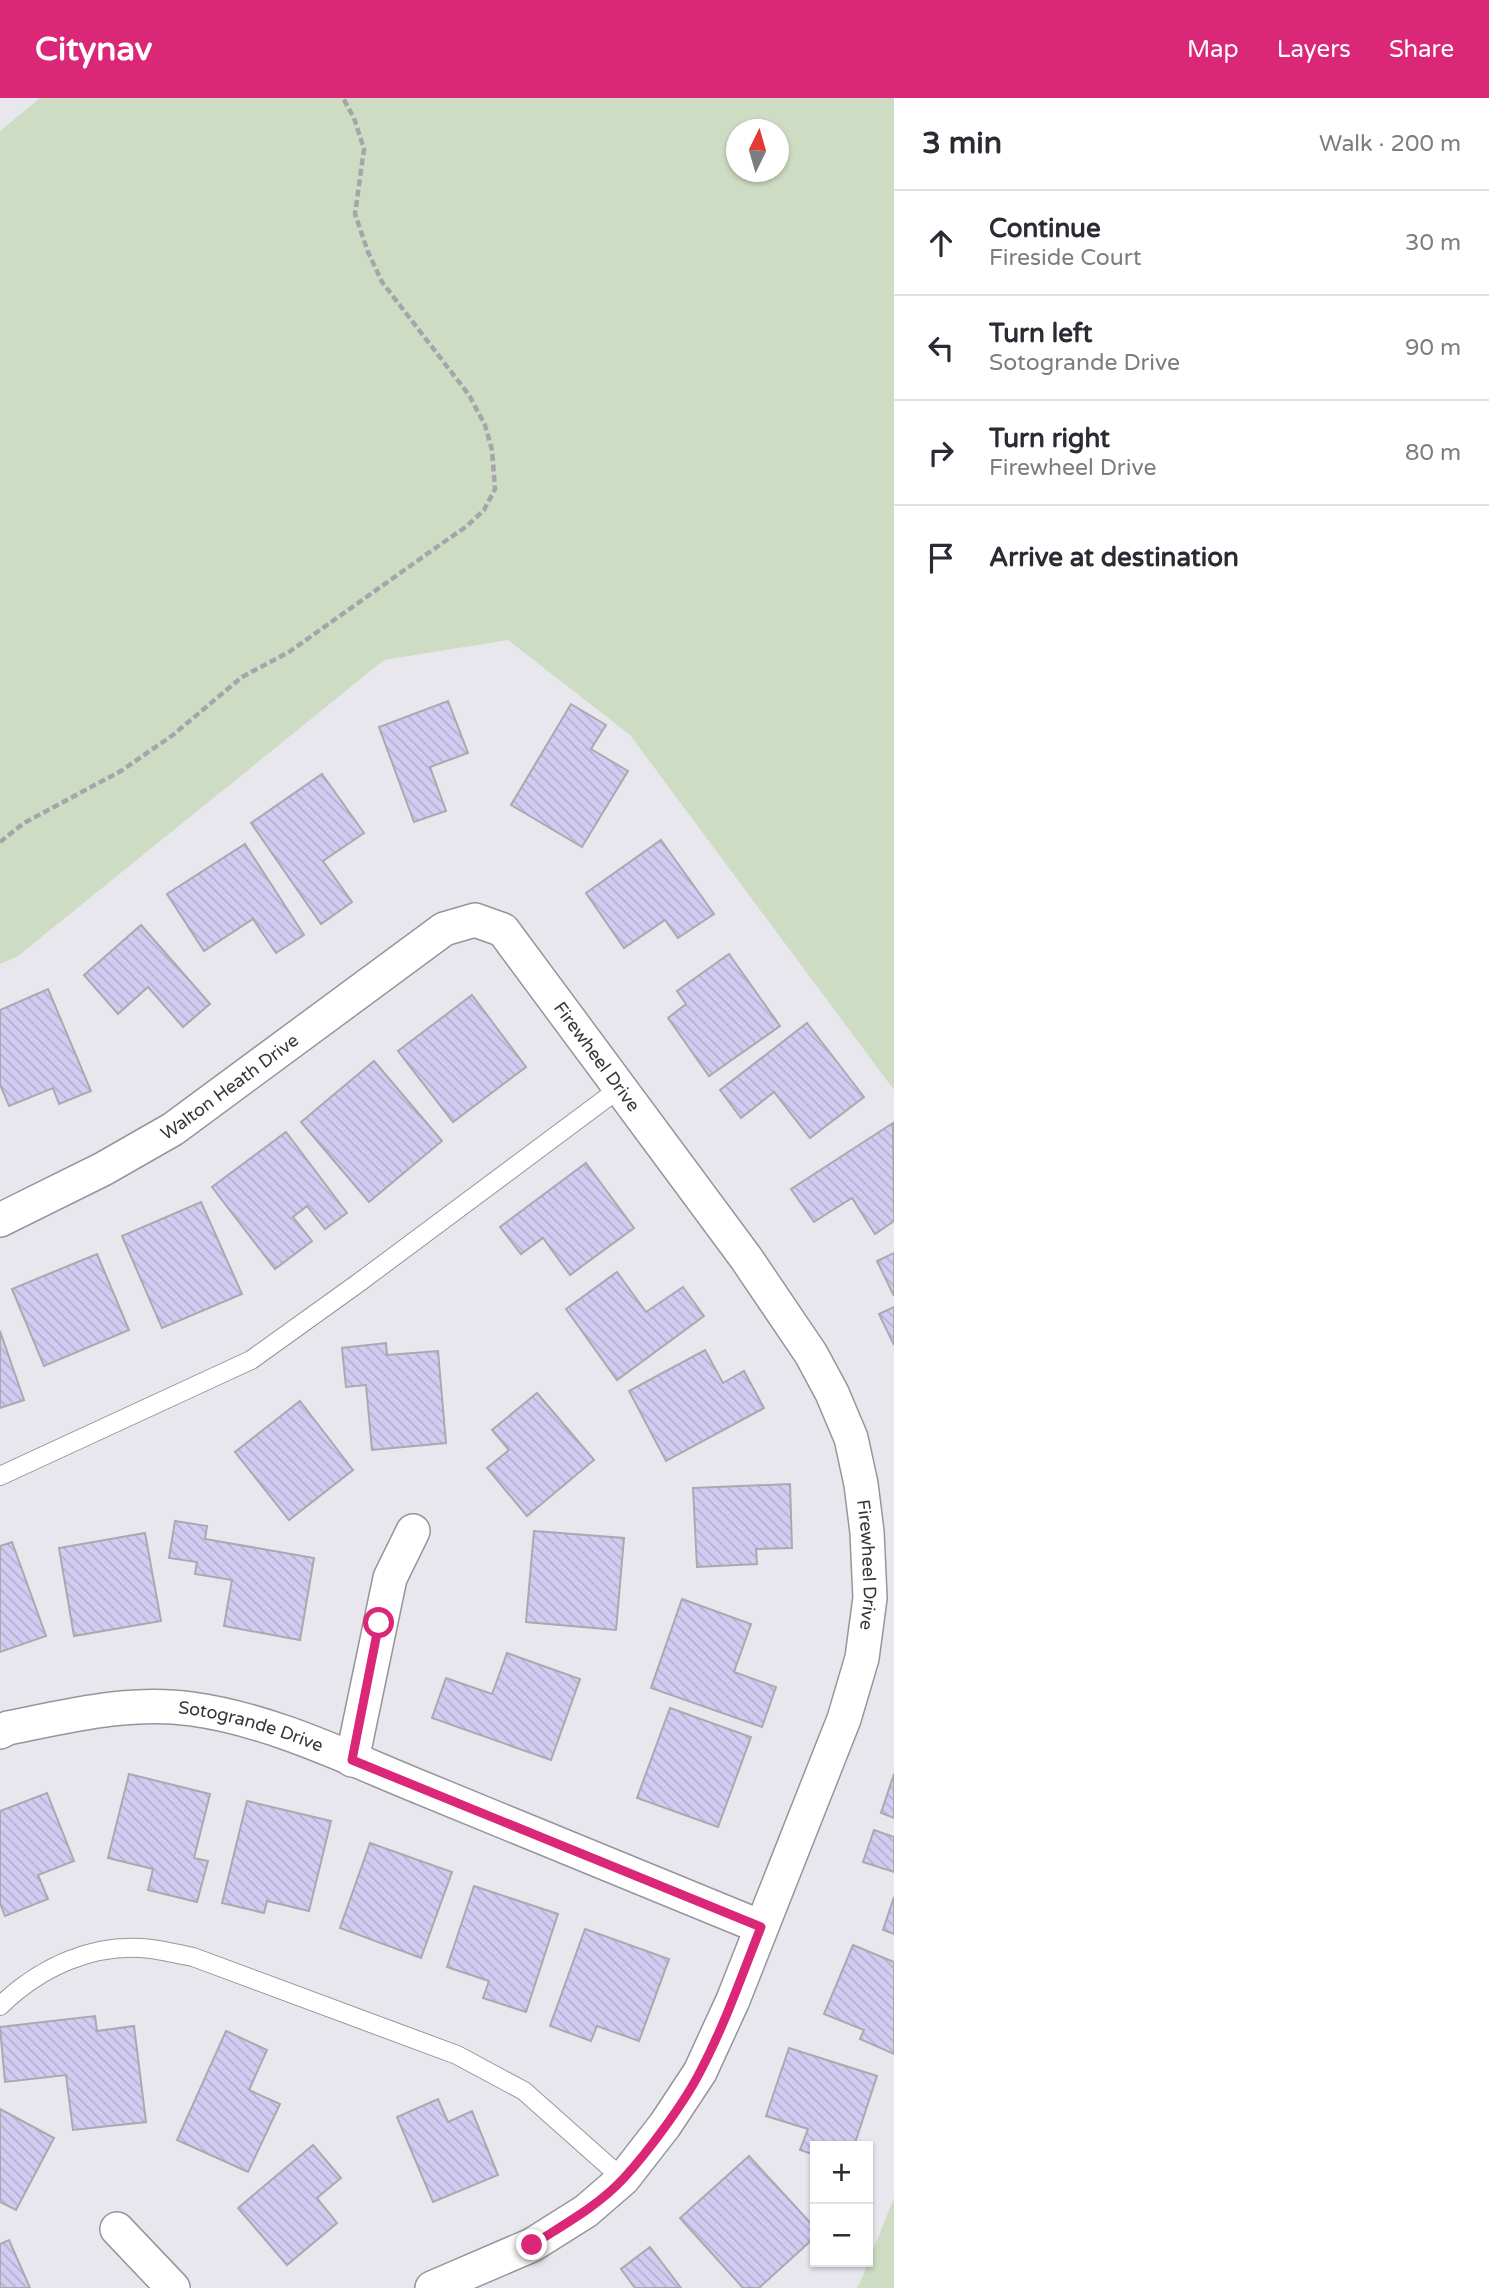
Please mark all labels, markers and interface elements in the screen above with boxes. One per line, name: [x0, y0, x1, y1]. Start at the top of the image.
text: Citynav: [35, 30, 152, 69]
text: Map: [1187, 35, 1239, 64]
text: Layers: [1277, 35, 1351, 64]
text: Share: [1389, 35, 1454, 64]
north arrow: [726, 119, 789, 182]
text: 3 min: [922, 125, 1002, 162]
text: Walk · 200 m: [1319, 130, 1461, 158]
text: Continue: [989, 213, 1101, 244]
icon: ahead: [922, 224, 960, 262]
text: 30 m: [1405, 229, 1461, 257]
text: Fireside Court: [989, 244, 1141, 272]
text: Turn left: [989, 318, 1092, 349]
icon: left: [922, 329, 960, 367]
text: 90 m: [1405, 334, 1461, 362]
text: Sotogrande Drive: [989, 349, 1180, 377]
text: Turn right: [989, 423, 1110, 454]
icon: right: [922, 434, 960, 472]
text: 80 m: [1405, 439, 1461, 467]
text: Firewheel Drive: [989, 454, 1156, 482]
icon: arrive: [922, 539, 960, 577]
text: Arrive at destination: [989, 542, 1239, 573]
street label: Firewheel Drive: [549, 997, 645, 1116]
street label: Walton Heath Drive: [157, 1029, 303, 1145]
street label: Firewheel Drive: [852, 1498, 881, 1632]
route start: [363, 1607, 394, 1638]
street label: Sotogrande Drive: [177, 1696, 326, 1757]
map controls: [810, 2141, 873, 2267]
button: +: [810, 2141, 873, 2204]
button: −: [810, 2204, 873, 2267]
route end: [516, 2229, 547, 2260]

